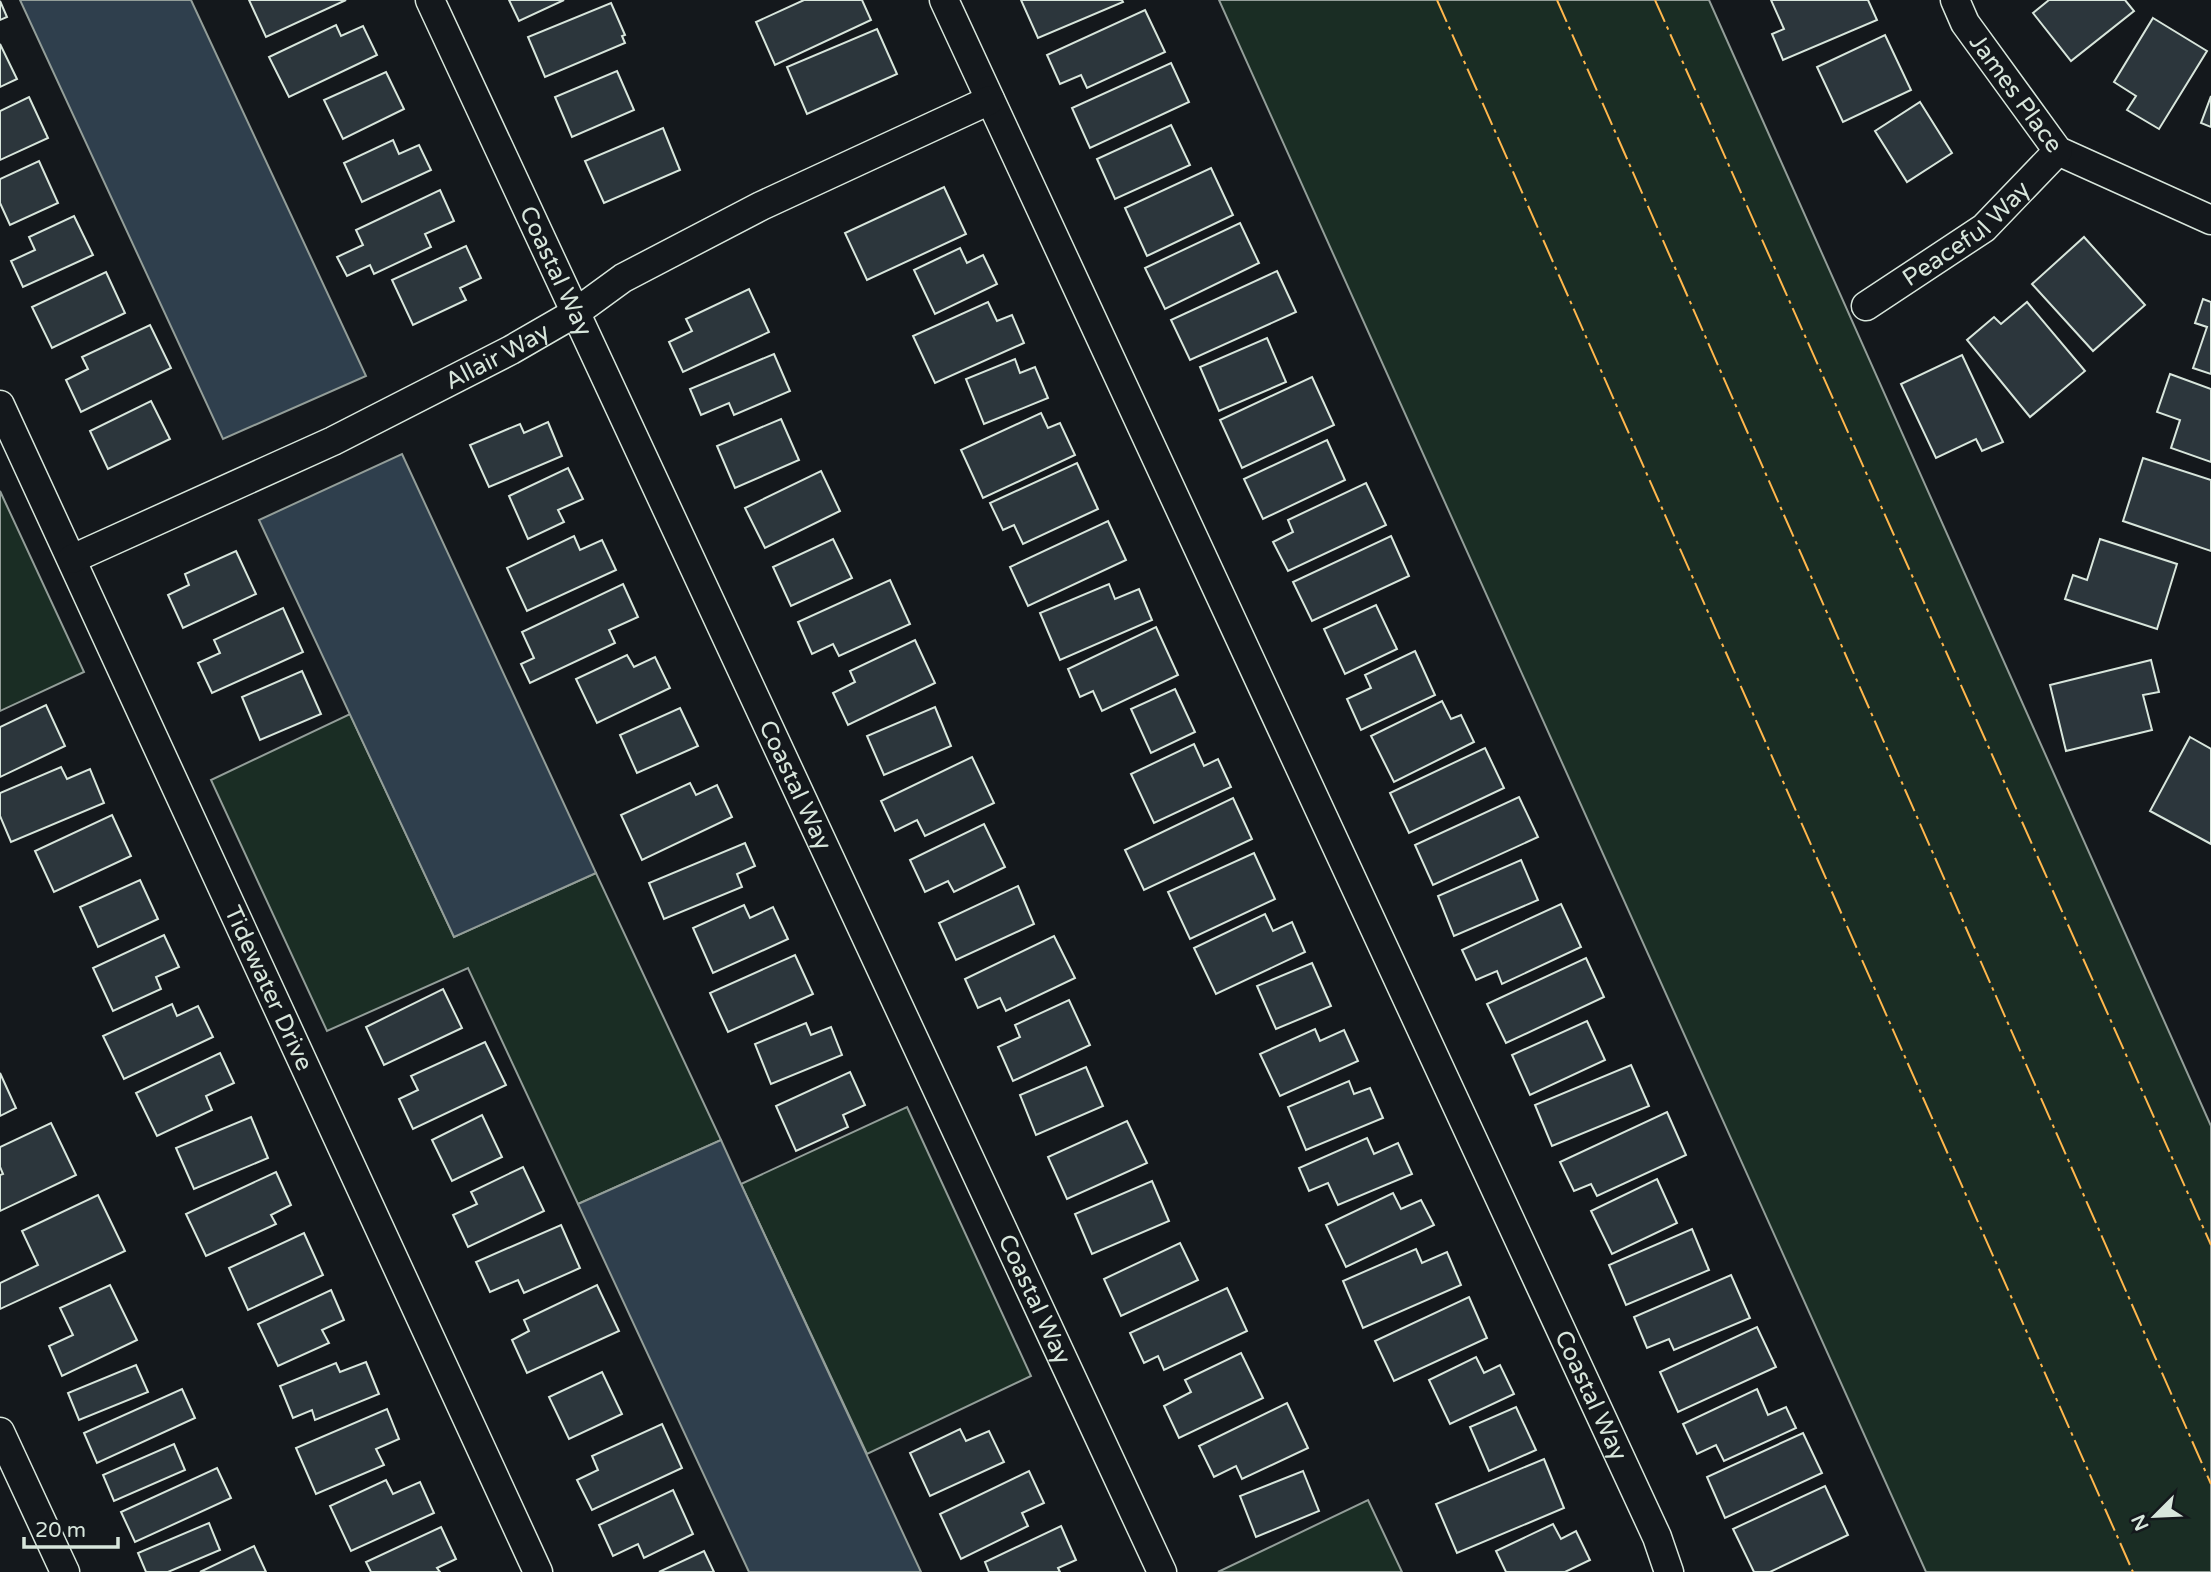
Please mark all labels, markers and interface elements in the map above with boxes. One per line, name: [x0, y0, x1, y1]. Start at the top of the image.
street label: James Place: [1963, 28, 2069, 158]
street label: Peaceful Way: [1897, 175, 2036, 292]
street label: Coastal Way: [513, 201, 599, 341]
street label: Allair Way: [440, 317, 554, 396]
street label: Coastal Way: [753, 715, 838, 855]
street label: Tidewater Drive: [218, 901, 319, 1075]
street label: Coastal Way: [992, 1229, 1078, 1369]
street label: Coastal Way: [1549, 1325, 1634, 1465]
north arrow: [2120, 1481, 2190, 1551]
scale bar: [24, 1506, 119, 1550]
text: N: [2127, 1511, 2154, 1534]
text: 20 m: [35, 1518, 86, 1543]

